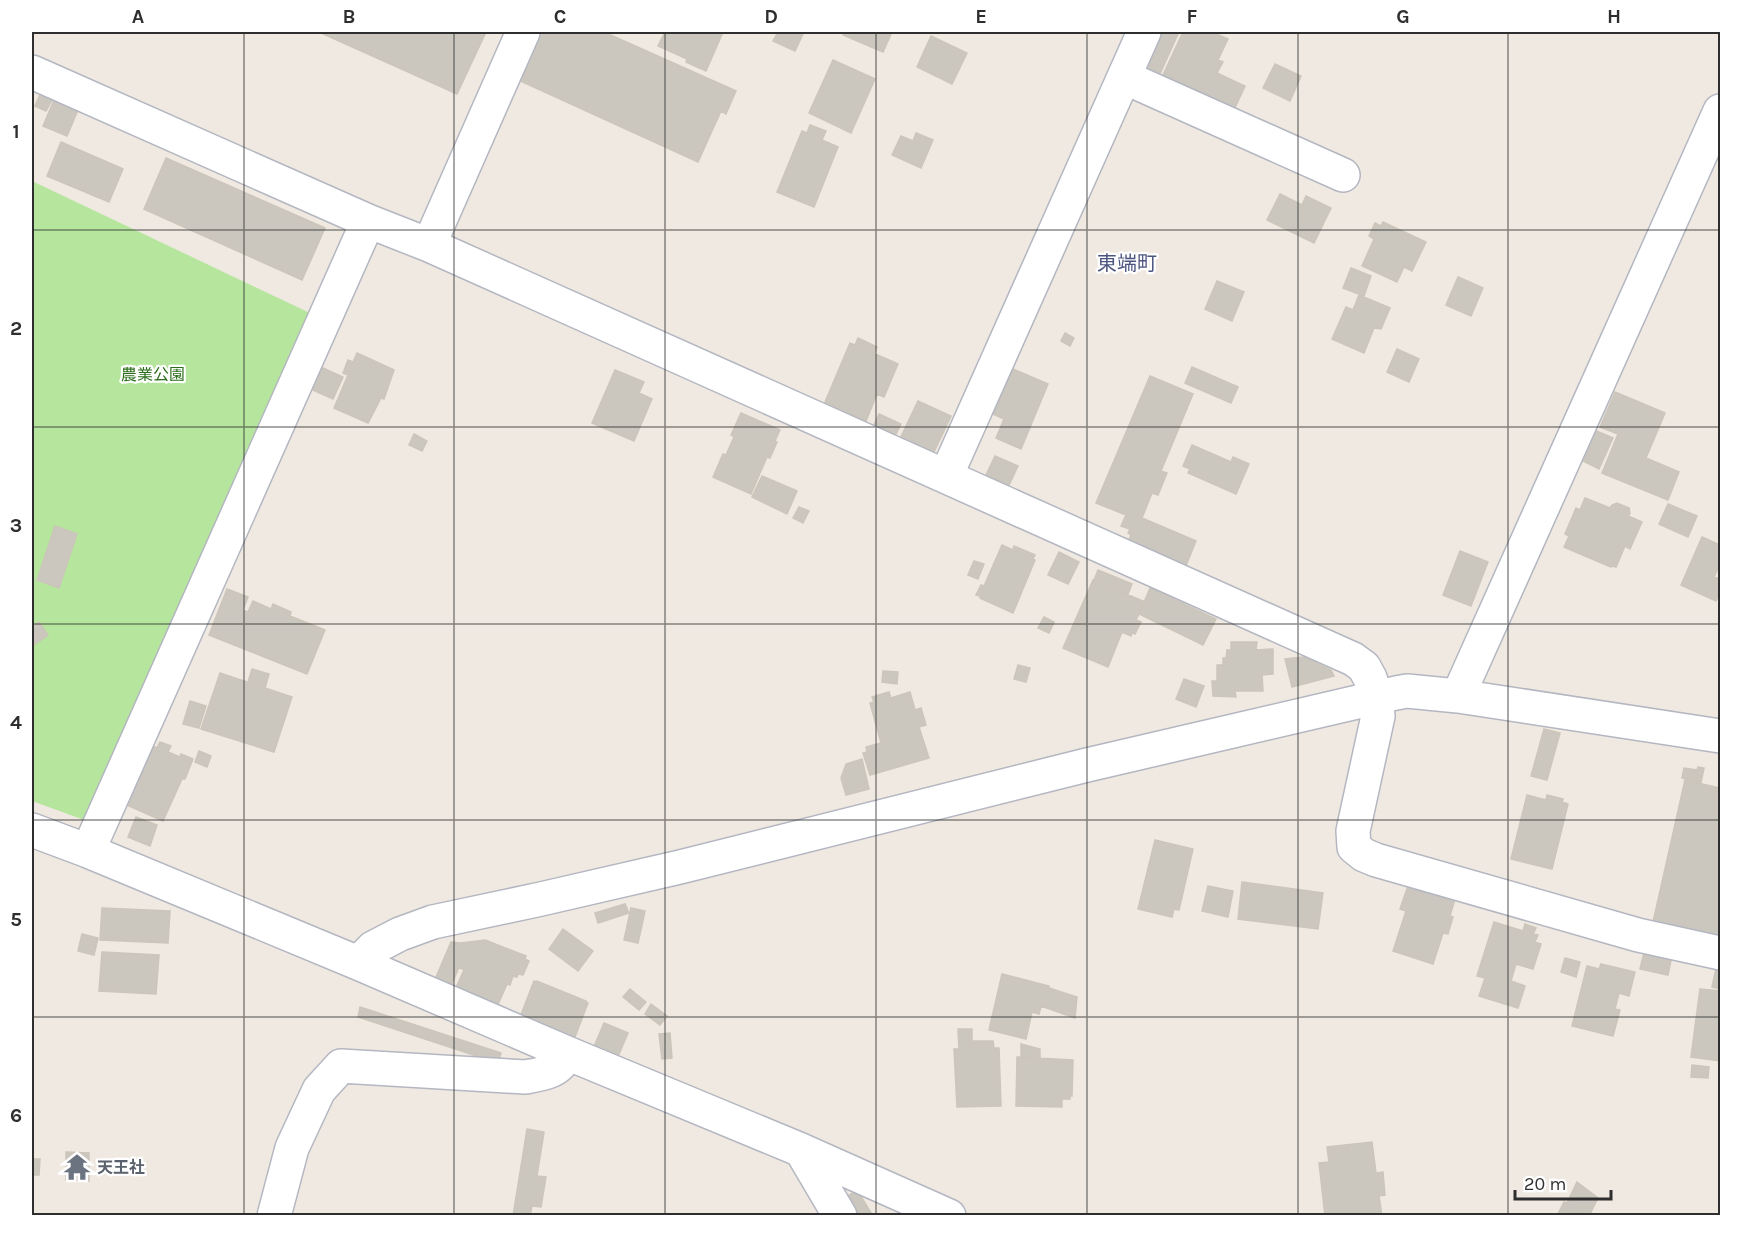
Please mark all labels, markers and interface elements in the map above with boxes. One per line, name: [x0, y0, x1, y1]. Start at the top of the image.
text: A: [132, 5, 145, 28]
text: B: [343, 5, 355, 28]
text: C: [554, 5, 566, 28]
text: D: [764, 5, 778, 28]
text: E: [975, 5, 987, 28]
text: F: [1187, 5, 1198, 28]
text: G: [1396, 5, 1410, 28]
text: H: [1607, 5, 1621, 28]
text: 1: [12, 120, 20, 143]
district label: 東端町: [1097, 252, 1157, 275]
text: 2: [10, 317, 22, 340]
park label: 農業公園: [121, 365, 185, 384]
text: 3: [10, 514, 22, 537]
text: 4: [10, 711, 22, 734]
text: 5: [10, 908, 22, 931]
text: 6: [10, 1104, 22, 1127]
temple icon: 天王社: [62, 1152, 92, 1182]
place label: 天王社: [97, 1158, 145, 1177]
scale bar: [1515, 1163, 1611, 1201]
text: 20 m: [1524, 1173, 1566, 1195]

